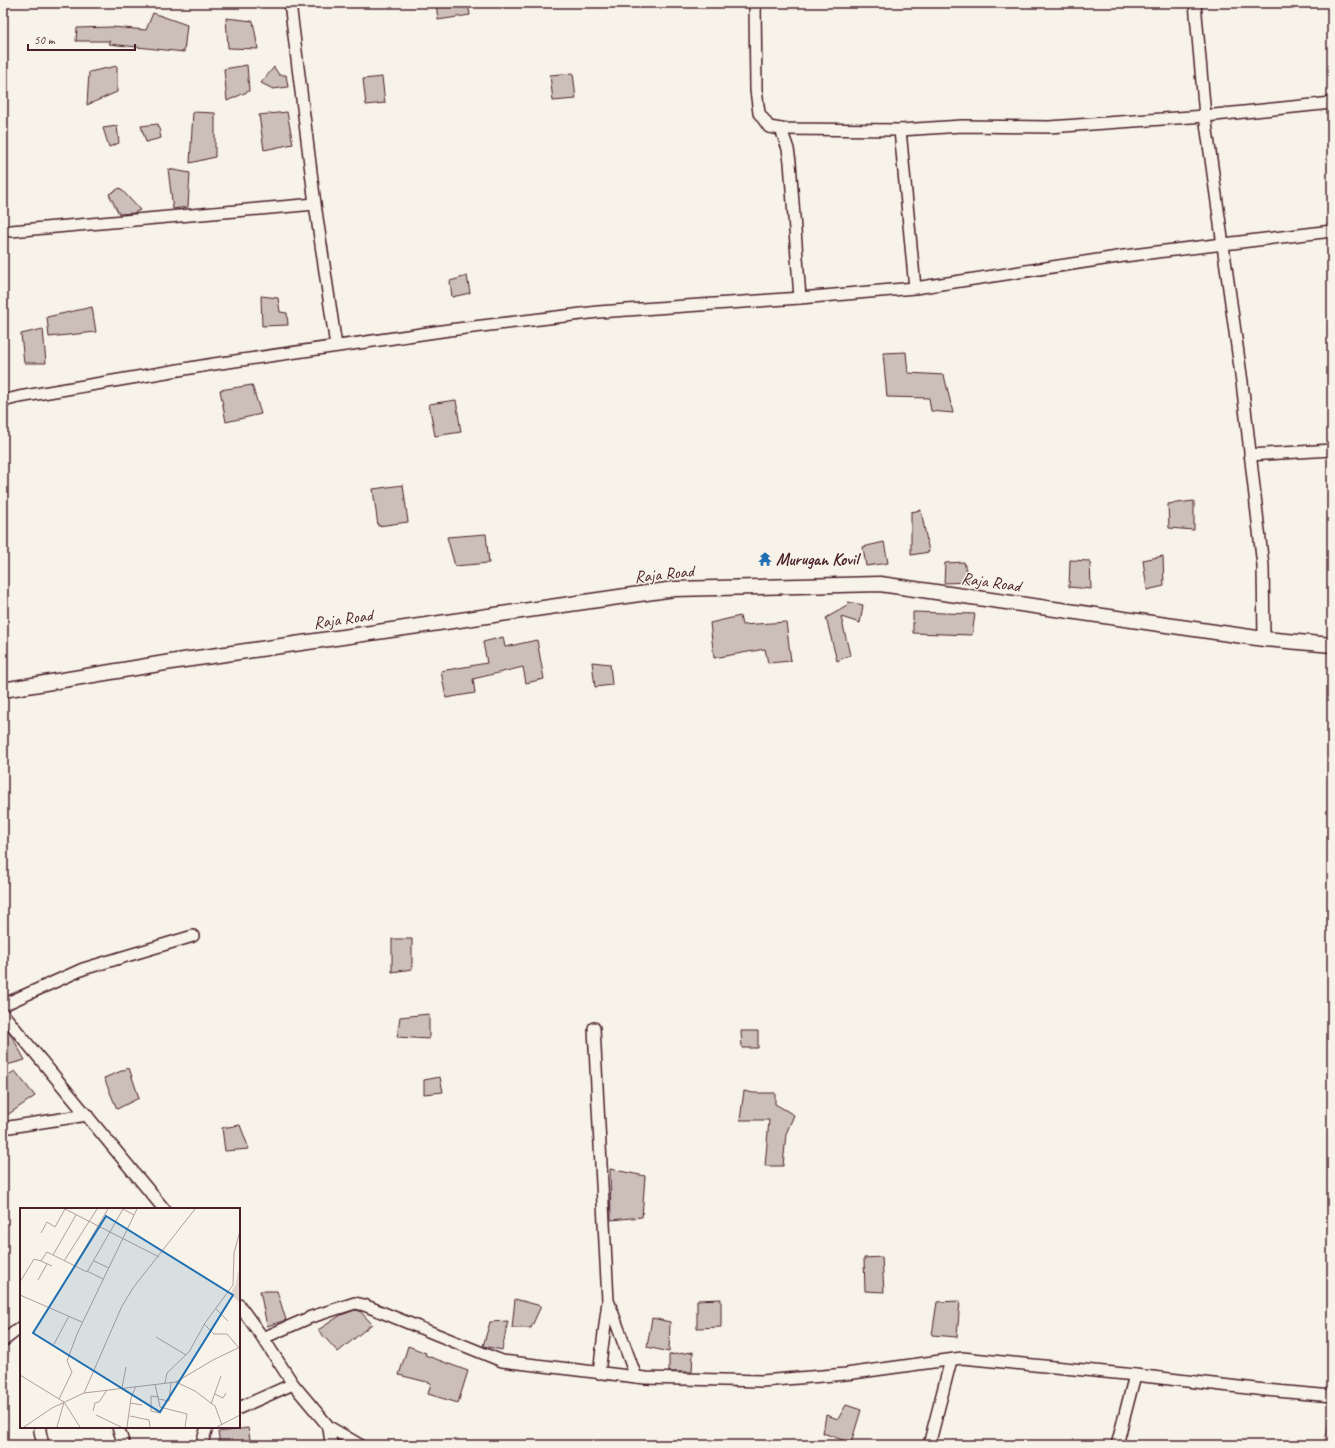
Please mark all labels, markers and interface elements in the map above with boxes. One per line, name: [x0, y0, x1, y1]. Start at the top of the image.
scale bar: [28, 26, 135, 52]
text: 50 m: [34, 32, 56, 48]
place label: Murugan Kovil: [776, 549, 861, 570]
temple icon: Murugan Kovil: [757, 551, 773, 567]
street label: Raja Road: [633, 560, 698, 588]
street label: Raja Road: [960, 567, 1025, 597]
street label: Raja Road: [312, 604, 377, 634]
inset map: [20, 1208, 240, 1428]

